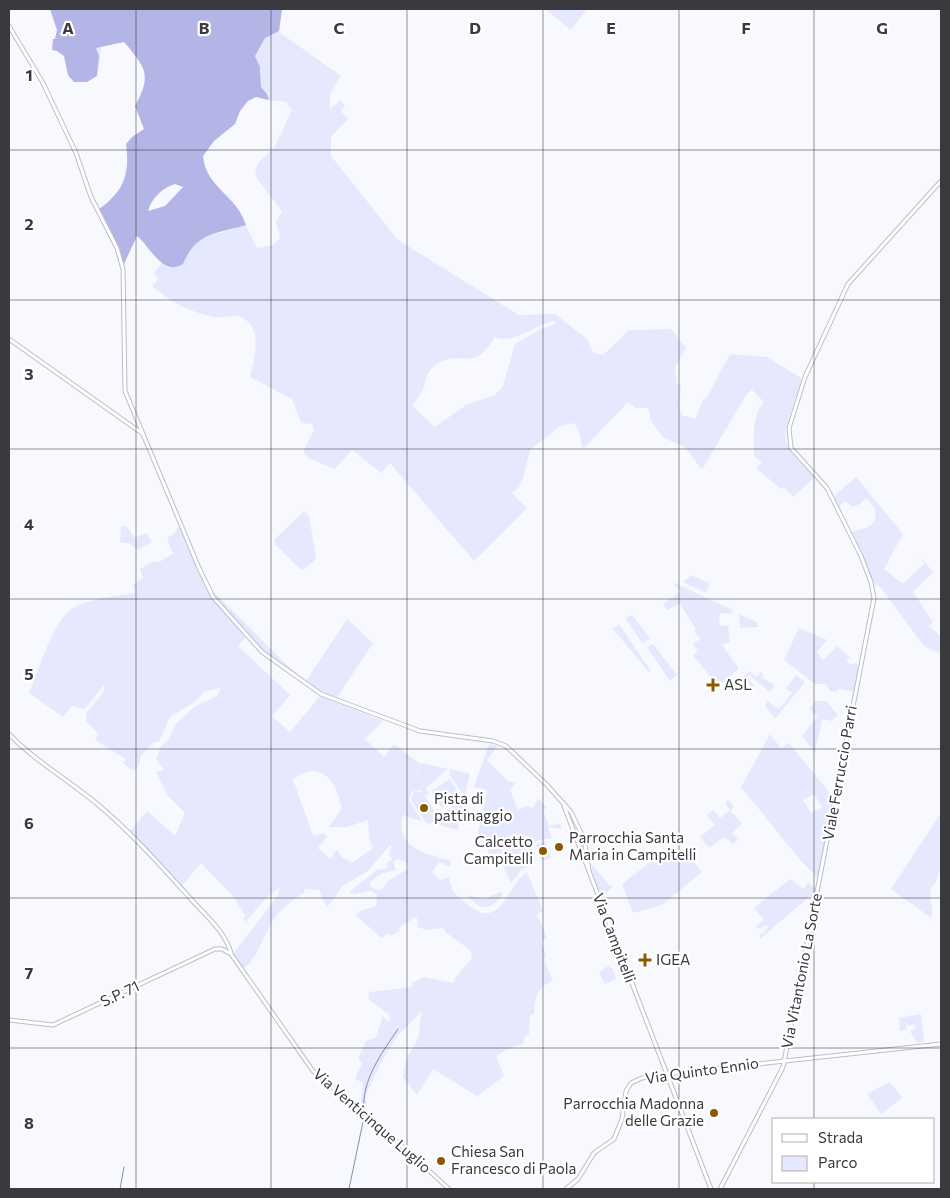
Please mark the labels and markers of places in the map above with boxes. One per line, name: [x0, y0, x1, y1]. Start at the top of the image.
place label: ASL: [724, 675, 752, 693]
marker: ASL: [706, 678, 720, 692]
place label: Pista di pattinaggio: [434, 789, 512, 824]
marker: Pista di pattinaggio: [418, 802, 430, 814]
place label: Parrocchia Santa Maria in Campitelli: [569, 828, 696, 863]
place label: Calcetto Campitelli: [464, 832, 533, 867]
marker: Parrocchia Santa Maria in Campitelli: [553, 841, 565, 853]
marker: Calcetto Campitelli: [537, 845, 549, 857]
place label: IGEA: [656, 950, 690, 968]
marker: IGEA: [638, 953, 652, 967]
place label: Parrocchia Madonna delle Grazie: [563, 1094, 704, 1129]
marker: Parrocchia Madonna delle Grazie: [708, 1107, 720, 1119]
place label: Chiesa San Francesco di Paola: [451, 1142, 576, 1177]
marker: Chiesa San Francesco di Paola: [435, 1155, 447, 1167]

